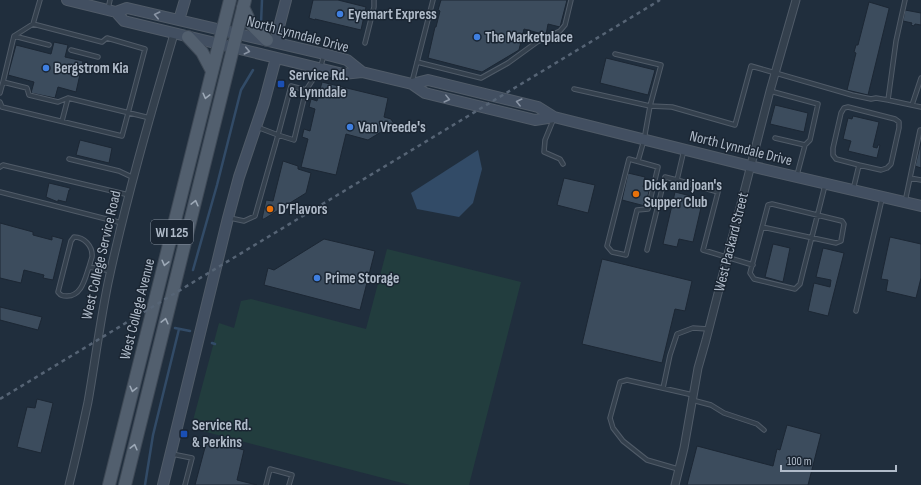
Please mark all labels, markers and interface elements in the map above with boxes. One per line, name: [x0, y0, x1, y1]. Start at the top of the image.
place label: Eyemart Express: [348, 5, 437, 24]
marker: Eyemart Express: [335, 9, 345, 19]
one-way arrow: [154, 11, 161, 19]
street label: North Lynndale Drive: [245, 12, 351, 57]
place label: The Marketplace: [485, 28, 573, 47]
marker: The Marketplace: [472, 32, 482, 42]
one-way arrow: [244, 46, 251, 55]
place label: Bergstrom Kia: [54, 59, 129, 78]
marker: Bergstrom Kia: [41, 63, 51, 73]
place label: Service Rd. & Lynndale: [289, 66, 348, 102]
marker: Service Rd. & Lynndale: [276, 79, 286, 89]
one-way arrow: [202, 92, 211, 99]
one-way arrow: [443, 94, 450, 103]
one-way arrow: [516, 98, 523, 107]
place label: Van Vreede's: [358, 118, 426, 137]
marker: Van Vreede's: [345, 122, 355, 132]
street label: North Lynndale Drive: [688, 127, 794, 170]
place label: Dick and joan's Supper Club: [644, 176, 722, 212]
street label: West College Service Road: [77, 189, 126, 322]
marker: Dick and joan's Supper Club: [631, 189, 641, 199]
street label: West Packard Street: [710, 190, 753, 294]
one-way arrow: [190, 199, 198, 206]
place label: D’Flavors: [278, 200, 328, 219]
marker: D’Flavors: [265, 204, 275, 214]
road number: WI 125: [151, 220, 193, 244]
street label: West College Avenue: [116, 256, 159, 362]
one-way arrow: [161, 260, 169, 266]
place label: Prime Storage: [325, 269, 399, 288]
marker: Prime Storage: [312, 273, 322, 283]
one-way arrow: [161, 318, 169, 324]
one-way arrow: [129, 385, 138, 392]
place label: Service Rd. & Perkins: [192, 416, 251, 452]
marker: Service Rd. & Perkins: [179, 429, 189, 439]
one-way arrow: [129, 444, 137, 450]
scale bar: [781, 447, 896, 473]
text: 100 m: [787, 454, 812, 469]

